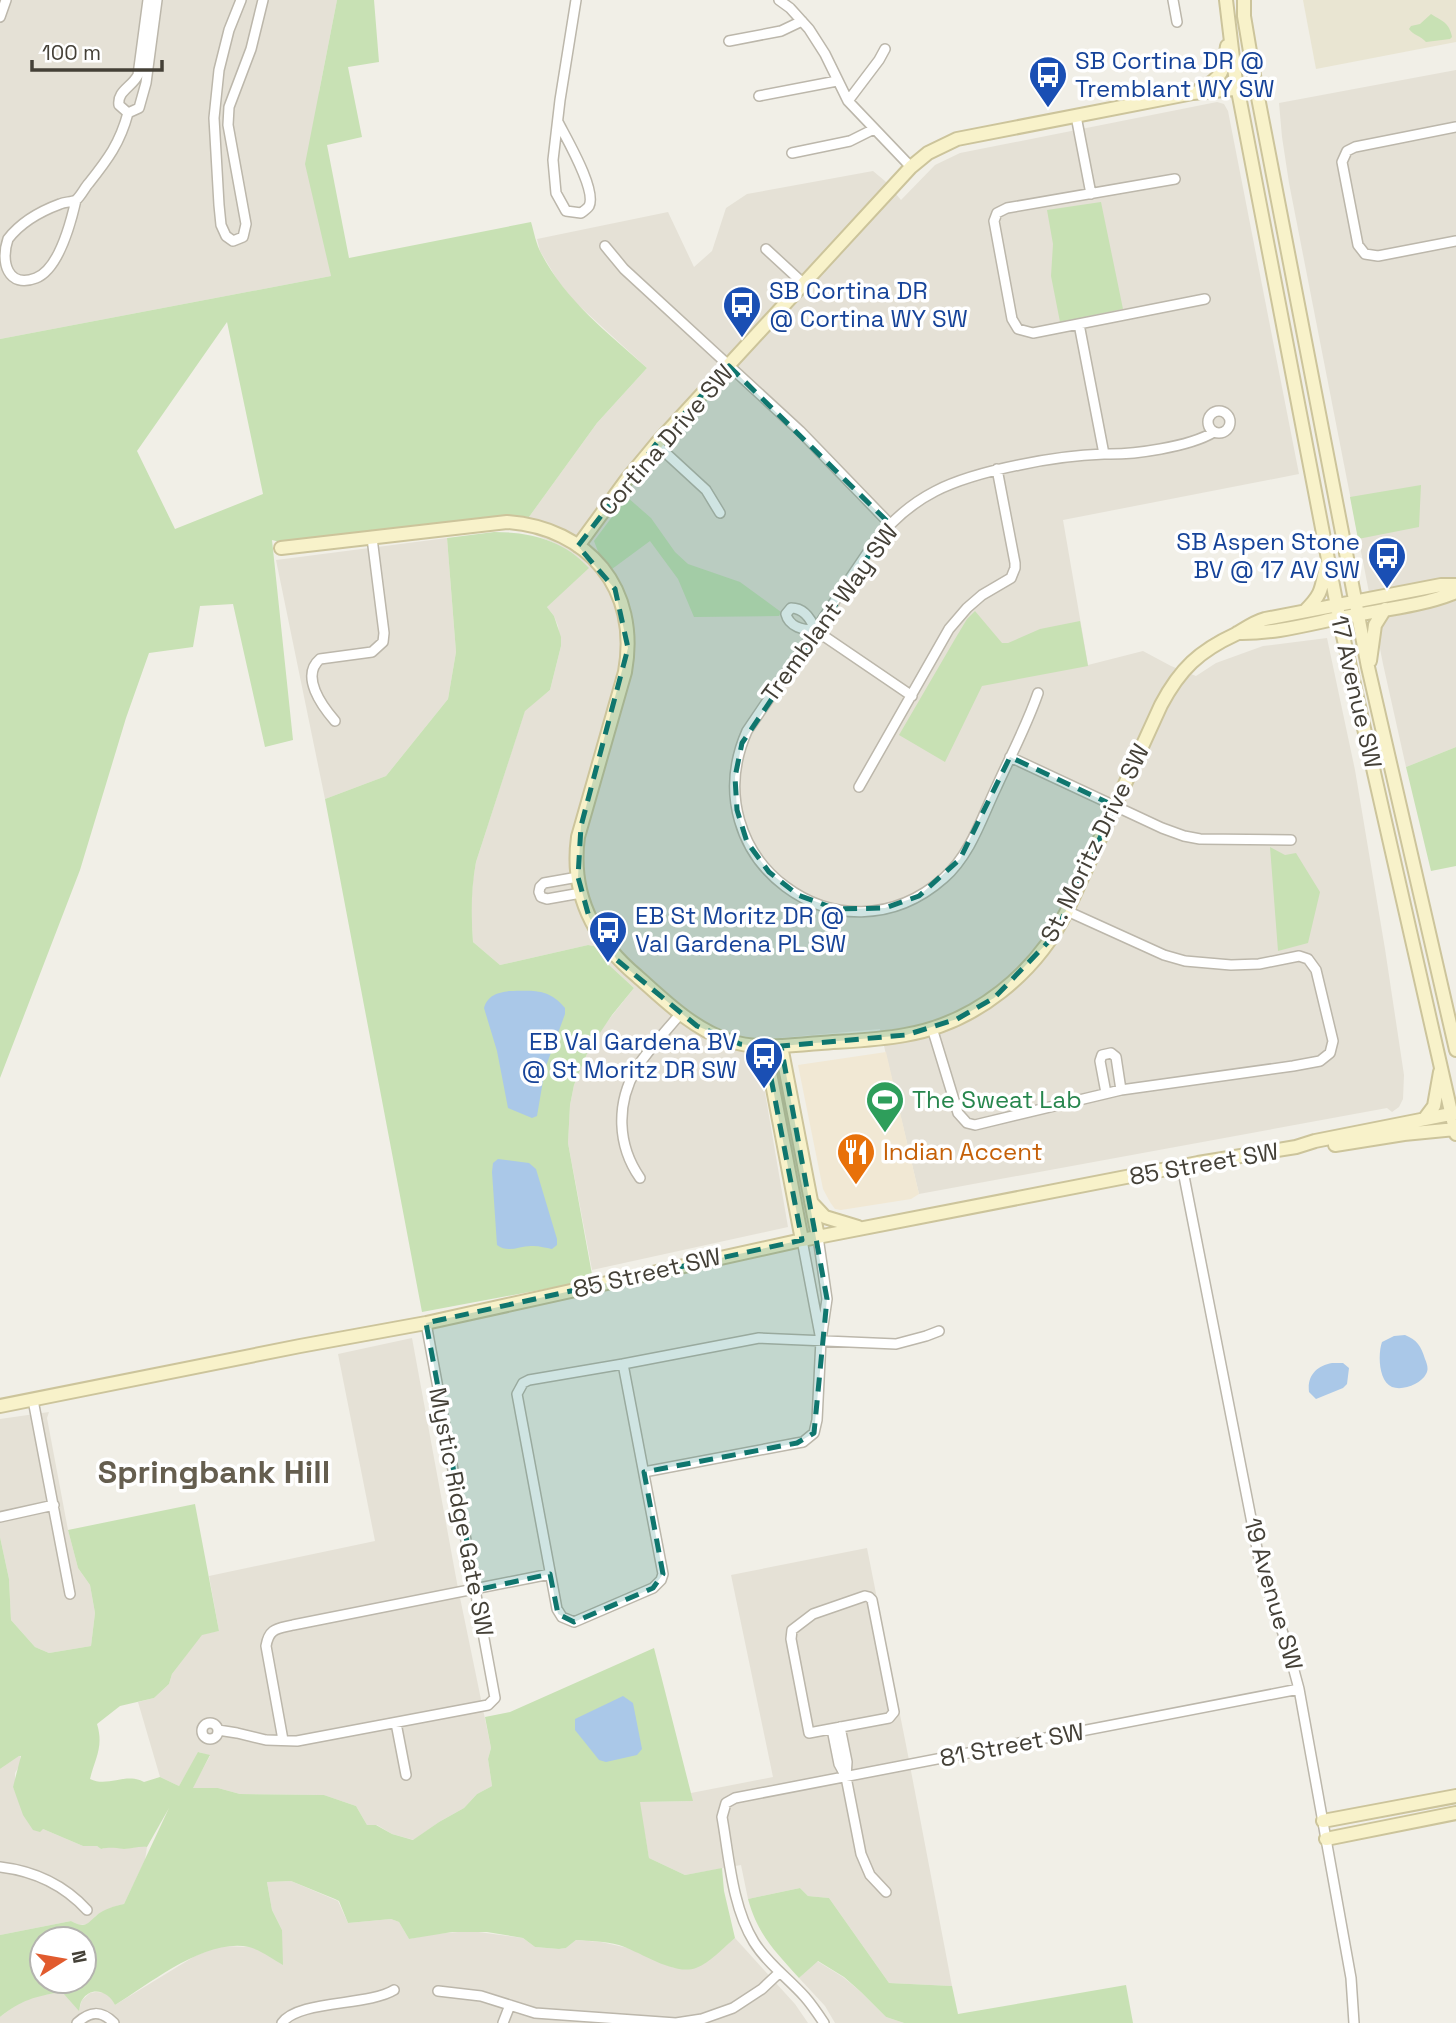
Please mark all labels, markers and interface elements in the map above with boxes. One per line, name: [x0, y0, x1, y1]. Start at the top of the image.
scale bar: [32, 28, 161, 72]
text: 100 m: [42, 39, 101, 66]
place label: SB Cortina DR @ Tremblant WY SW: [1075, 45, 1275, 104]
bus stop icon: SB Cortina DR @ Tremblant WY SW: [1027, 54, 1069, 109]
place label: SB Cortina DR @ Cortina WY SW: [769, 275, 968, 334]
bus stop icon: SB Cortina DR @ Cortina WY SW: [721, 284, 763, 339]
street label: Cortina Drive SW: [592, 358, 740, 522]
street label: Tremblant Way SW: [754, 517, 905, 708]
place label: SB Aspen Stone BV @ 17 AV SW: [1176, 526, 1360, 585]
bus stop icon: SB Aspen Stone BV @ 17 AV SW: [1366, 535, 1408, 590]
street label: 17 Avenue SW: [1324, 612, 1389, 771]
street label: St. Moritz Drive SW: [1033, 739, 1156, 947]
place label: EB St Moritz DR @ Val Gardena PL SW: [635, 900, 846, 959]
bus stop icon: EB St Moritz DR @ Val Gardena PL SW: [587, 909, 629, 964]
place label: EB Val Gardena BV @ St Moritz DR SW: [521, 1026, 737, 1085]
bus stop icon: EB Val Gardena BV @ St Moritz DR SW: [743, 1035, 785, 1090]
sports icon: The Sweat Lab: [864, 1079, 906, 1134]
place label: The Sweat Lab: [912, 1084, 1082, 1115]
restaurant icon: Indian Accent: [835, 1131, 877, 1186]
street label: 85 Street SW: [1127, 1135, 1281, 1192]
place label: Indian Accent: [883, 1136, 1043, 1167]
street label: 85 Street SW: [570, 1240, 724, 1305]
street label: Mystic Ridge Gate SW: [422, 1385, 501, 1639]
district label: Springbank Hill: [98, 1452, 330, 1492]
street label: 19 Avenue SW: [1237, 1514, 1310, 1674]
street label: 81 Street SW: [937, 1715, 1087, 1774]
north arrow: [28, 1925, 98, 1995]
text: N: [66, 1948, 93, 1965]

